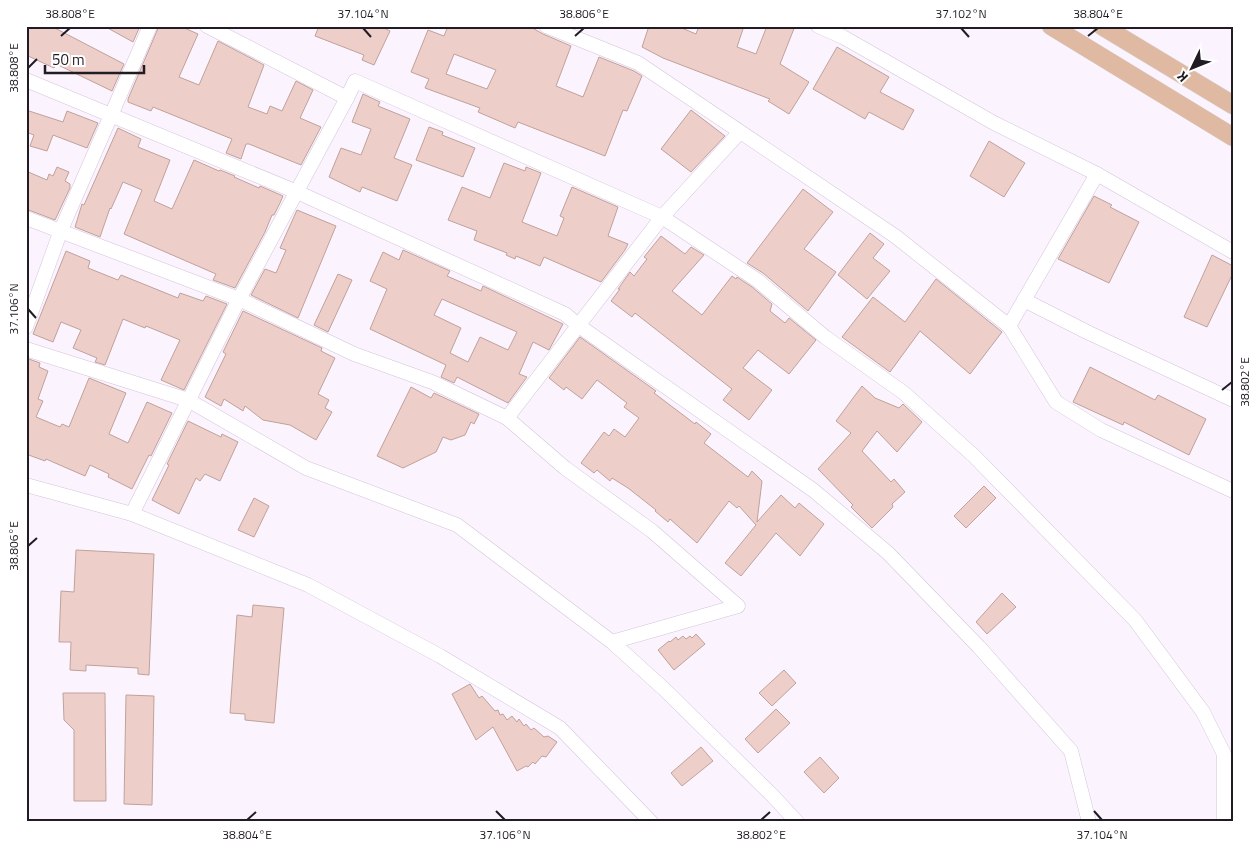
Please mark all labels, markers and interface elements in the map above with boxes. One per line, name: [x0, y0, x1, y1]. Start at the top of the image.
text: 38.808°E: [45, 4, 95, 23]
text: 37.104°N: [337, 4, 389, 23]
text: 38.806°E: [559, 4, 609, 23]
text: 37.102°N: [935, 4, 987, 23]
text: 38.804°E: [1073, 4, 1123, 23]
scale bar: [45, 42, 144, 74]
north arrow: [1166, 42, 1216, 92]
text: 38.808°E: [4, 43, 23, 93]
text: 50 m: [52, 48, 85, 71]
text: K: [1171, 67, 1193, 87]
text: 37.106°N: [4, 283, 23, 335]
text: 38.802°E: [1235, 357, 1254, 407]
text: 38.806°E: [4, 521, 23, 571]
text: 38.804°E: [222, 825, 272, 844]
text: 37.106°N: [479, 825, 531, 844]
text: 38.802°E: [736, 825, 786, 844]
text: 37.104°N: [1076, 825, 1128, 844]

